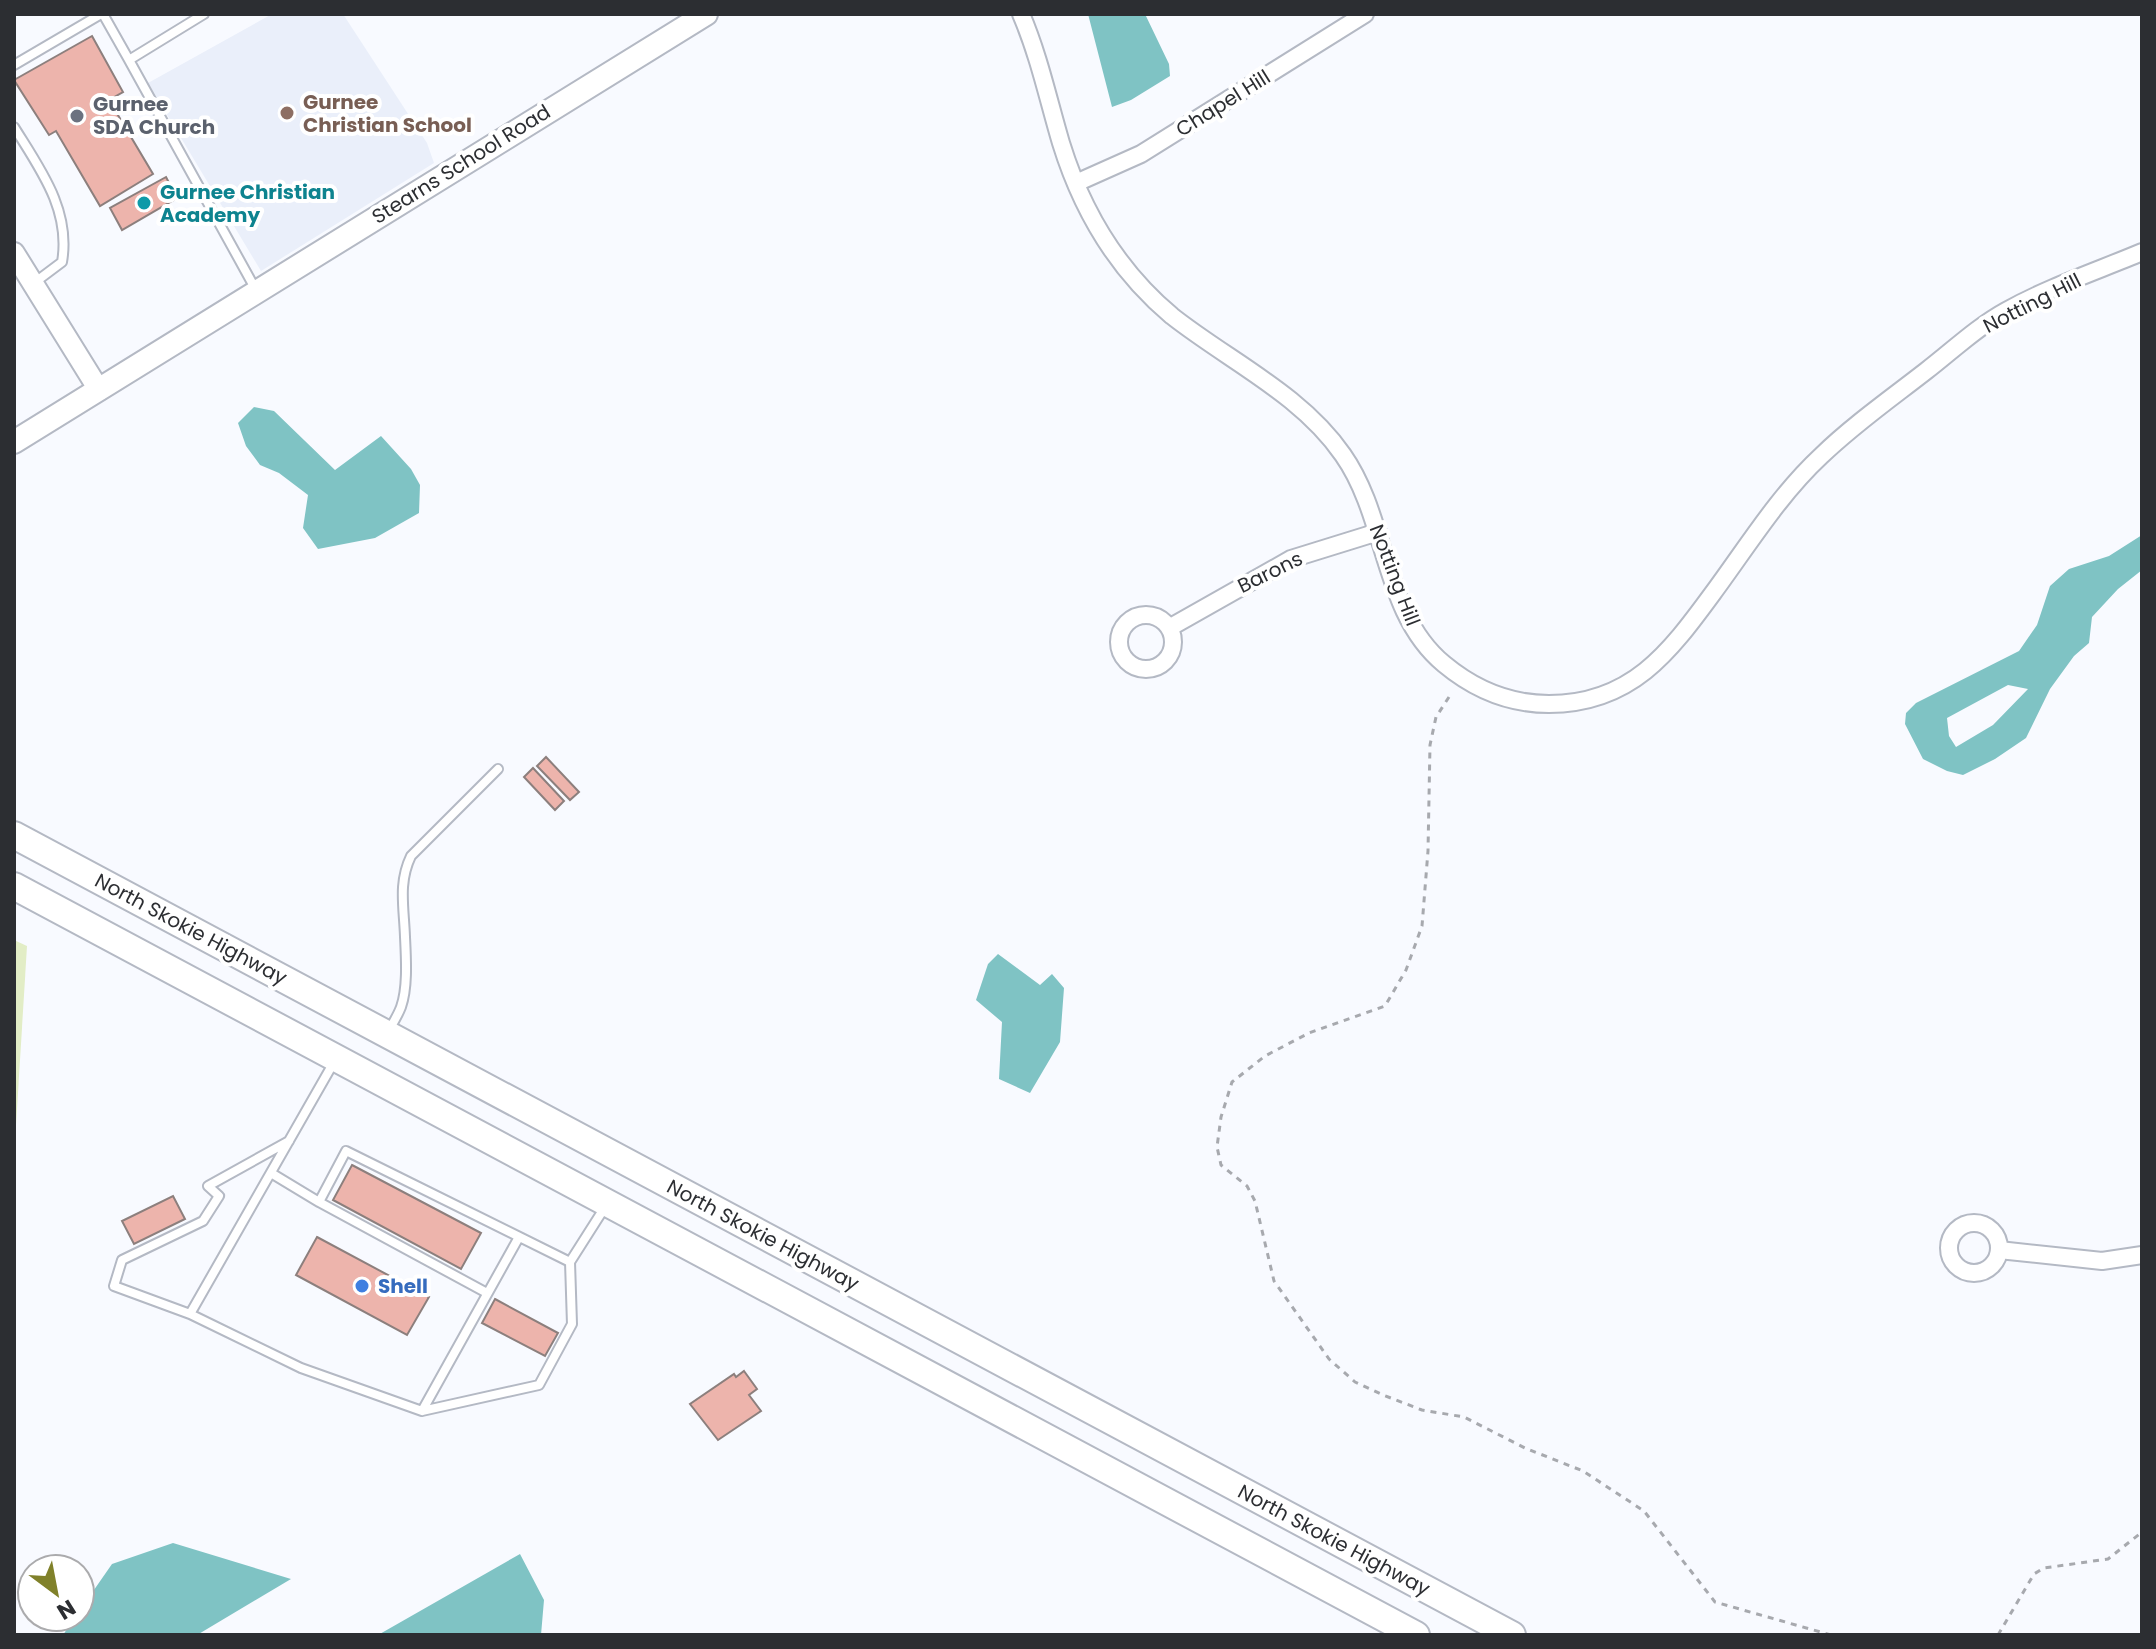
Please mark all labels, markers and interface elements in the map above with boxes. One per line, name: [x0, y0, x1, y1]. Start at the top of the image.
street label: Chapel Hill: [1170, 63, 1276, 143]
place label: Gurnee Christian School: [303, 88, 472, 139]
place label: Gurnee SDA Church: [93, 90, 215, 141]
street label: Stearns School Road: [366, 98, 556, 230]
marker: Gurnee Christian School: [278, 104, 296, 122]
marker: Gurnee SDA Church: [68, 107, 86, 125]
place label: Gurnee Christian Academy: [160, 178, 335, 229]
marker: Gurnee Christian Academy: [135, 194, 153, 212]
street label: Notting Hill: [1978, 266, 2086, 340]
street label: Notting Hill: [1363, 520, 1427, 630]
street label: Barons: [1233, 544, 1307, 600]
street label: North Skokie Highway: [90, 866, 292, 992]
street label: North Skokie Highway: [662, 1172, 864, 1298]
place label: Shell: [378, 1272, 428, 1300]
marker: Shell: [353, 1277, 371, 1295]
street label: North Skokie Highway: [1233, 1477, 1435, 1603]
north arrow: [16, 1553, 96, 1633]
text: N: [51, 1592, 82, 1627]

